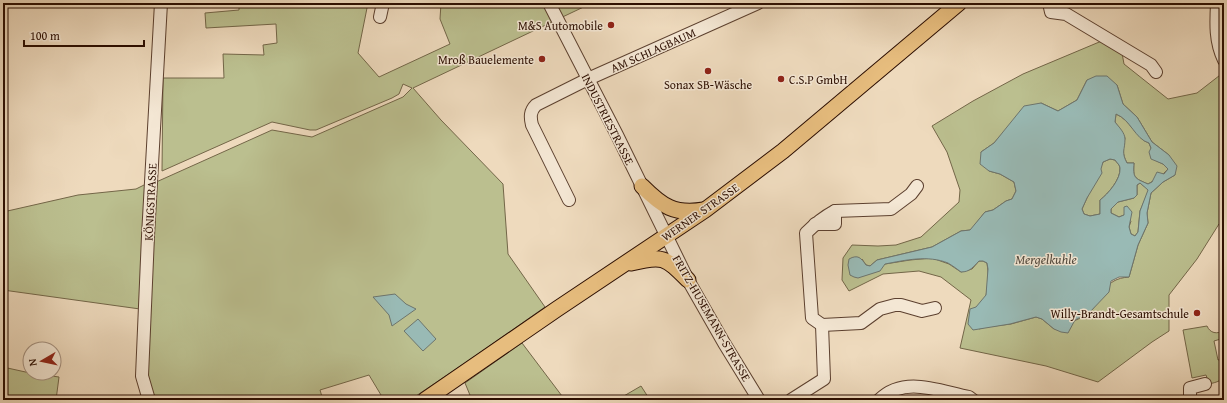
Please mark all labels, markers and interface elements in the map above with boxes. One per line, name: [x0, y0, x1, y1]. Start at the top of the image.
place label: M&S Automobile: [518, 17, 603, 34]
marker: M&S Automobile: [606, 20, 616, 30]
scale bar: [24, 22, 144, 48]
street label: AM SCHLAGBAUM: [608, 24, 698, 76]
text: 100 m: [30, 27, 60, 44]
place label: Mroß Bauelemente: [438, 51, 534, 68]
marker: Mroß Bauelemente: [537, 54, 547, 64]
marker: Sonax SB-Wäsche: [703, 66, 713, 76]
street label: INDUSTRIESTRASSE: [578, 70, 638, 168]
place label: C.S.P GmbH: [789, 71, 847, 88]
marker: C.S.P GmbH: [776, 74, 786, 84]
place label: Sonax SB-Wäsche: [664, 76, 752, 93]
street label: KÖNIGSTRASSE: [139, 163, 161, 241]
street label: WERNER STRASSE: [658, 179, 742, 245]
water label: Mergelkuhle: [1015, 250, 1077, 269]
street label: FRITZ-HUSEMANN-STRASSE: [669, 252, 755, 384]
place label: Willy-Brandt-Gesamtschule: [1050, 305, 1189, 322]
marker: Willy-Brandt-Gesamtschule: [1192, 308, 1202, 318]
north arrow: [22, 341, 62, 381]
text: N: [24, 357, 41, 367]

